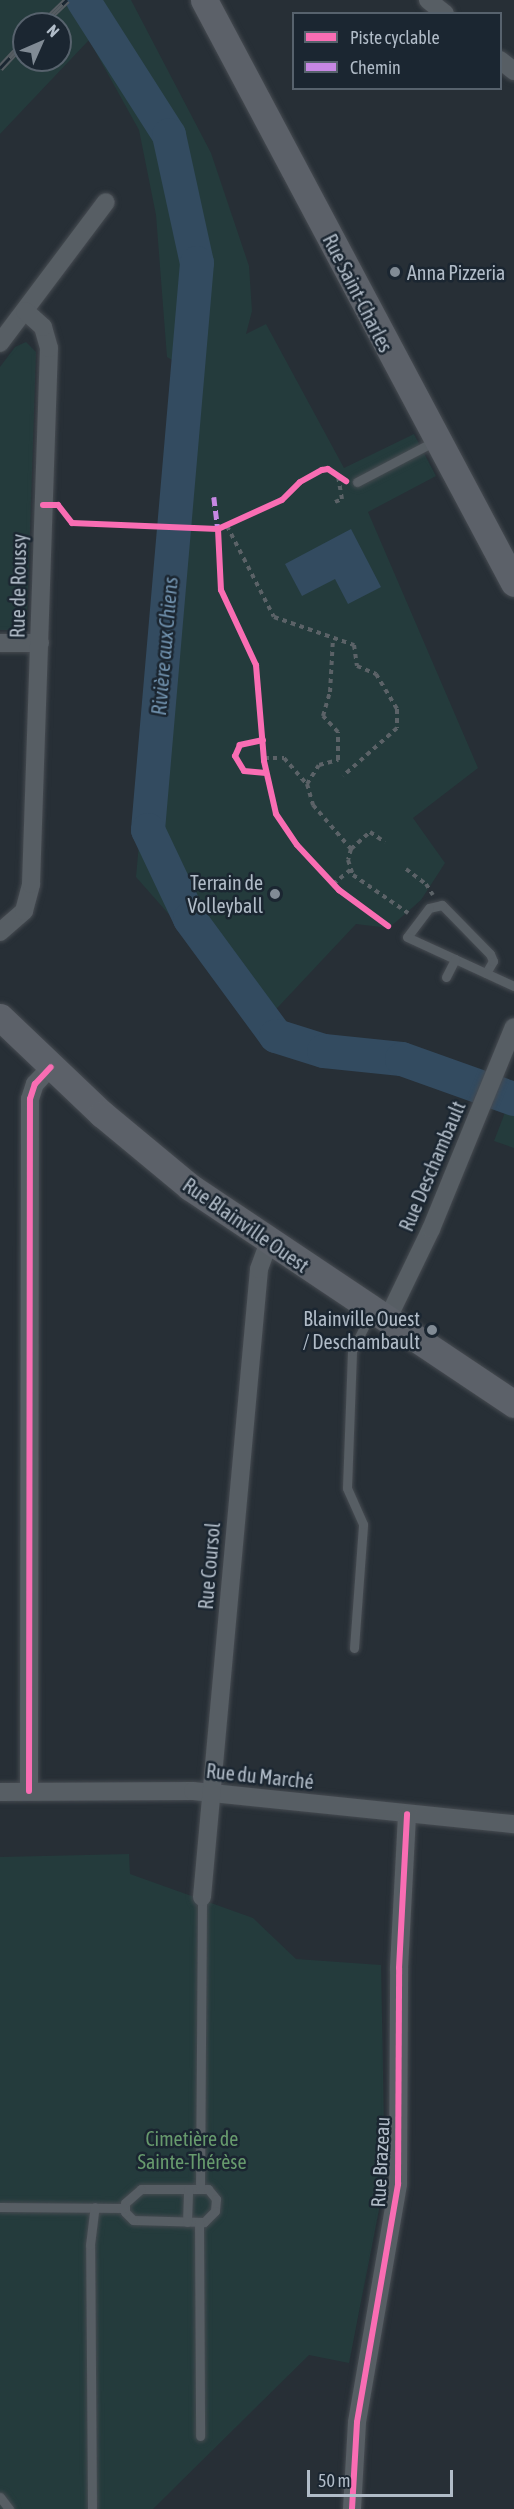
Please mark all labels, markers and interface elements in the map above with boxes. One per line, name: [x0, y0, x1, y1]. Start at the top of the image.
north arrow: [12, 12, 72, 72]
legend: [292, 12, 502, 90]
text: N: [44, 21, 63, 40]
text: Piste cyclable: [350, 27, 440, 48]
text: Chemin: [350, 57, 401, 78]
street label: Rue Saint-Charles: [318, 230, 398, 356]
place label: Anna Pizzeria: [407, 260, 505, 284]
marker: Anna Pizzeria: [388, 265, 402, 279]
street label: Rue de Roussy: [5, 534, 31, 638]
water label: Rivière aux Chiens: [145, 576, 183, 716]
place label: Terrain de Volleyball: [188, 870, 263, 917]
marker: Terrain de Volleyball: [268, 887, 282, 901]
street label: Rue Deschambault: [394, 1097, 470, 1235]
street label: Rue Blainville Ouest: [178, 1173, 314, 1277]
place label: Blainville Ouest / Deschambault: [303, 1306, 420, 1353]
marker: Blainville Ouest / Deschambault: [425, 1323, 439, 1337]
street label: Rue Coursol: [193, 1522, 225, 1610]
street label: Rue du Marché: [205, 1758, 315, 1794]
street label: Rue Brazeau: [366, 2116, 394, 2208]
park label: Cimetière de Sainte-Thérèse: [138, 2126, 246, 2173]
scale bar: [310, 2458, 456, 2496]
text: 50 m: [318, 2470, 350, 2491]

